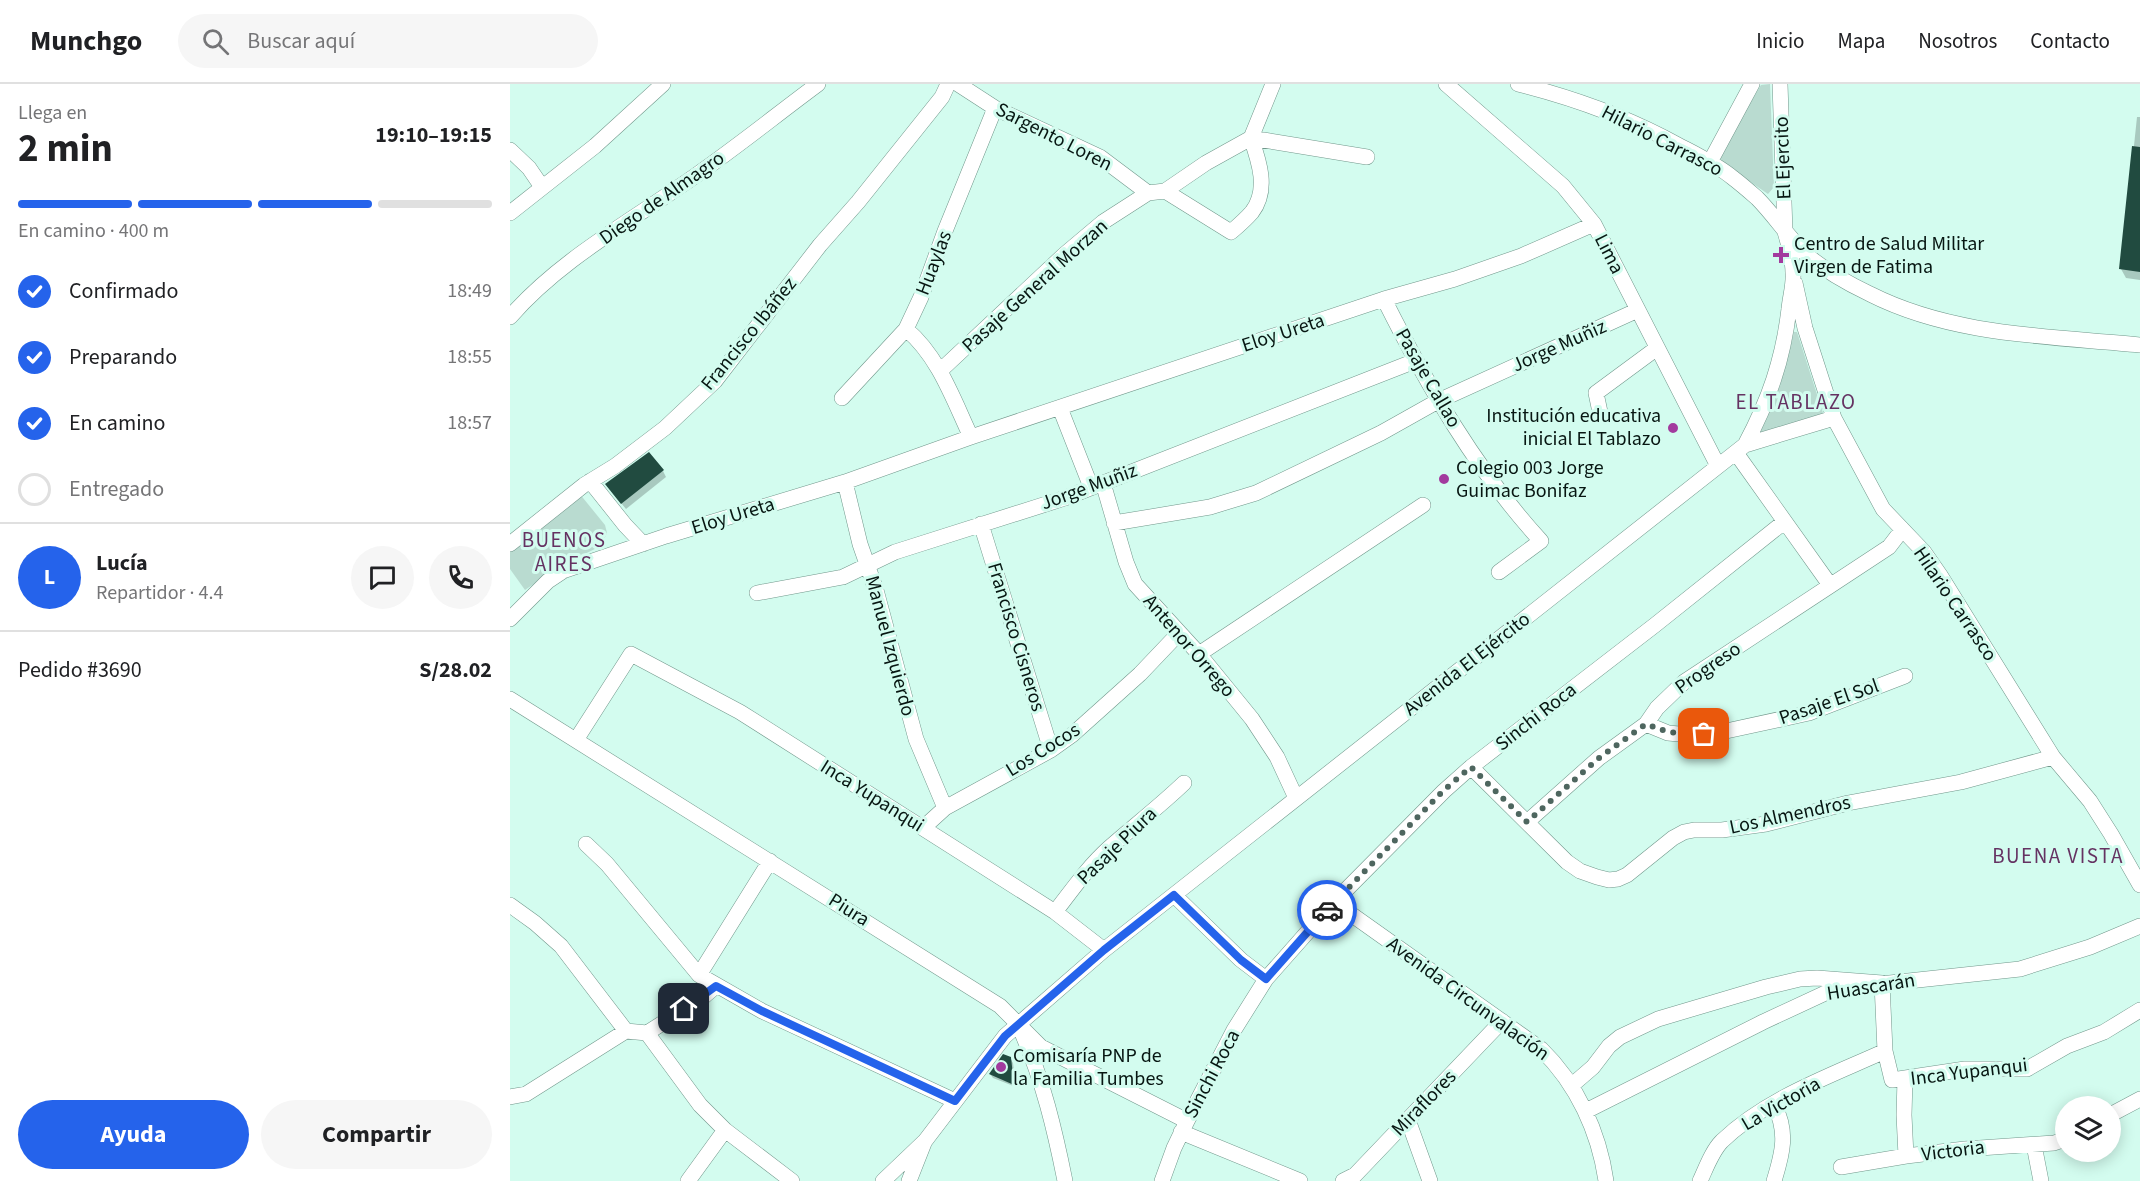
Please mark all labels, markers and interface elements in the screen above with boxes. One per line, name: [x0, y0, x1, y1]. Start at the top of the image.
search box: [178, 14, 598, 68]
text: Munchgo: [30, 21, 142, 61]
icon: search: [199, 25, 232, 58]
text: Buscar aquí: [247, 25, 355, 57]
text: Inicio: [1756, 26, 1804, 56]
text: Mapa: [1837, 26, 1885, 56]
text: Nosotros: [1918, 26, 1997, 56]
text: Contacto: [2030, 26, 2110, 56]
street label: Sargento Loren: [991, 96, 1117, 178]
street label: Hilario Carrasco: [1597, 98, 1727, 184]
text: Llega en: [18, 99, 87, 127]
street label: El Ejercito: [1768, 116, 1798, 200]
text: 19:10–19:15: [375, 119, 492, 151]
text: 2 min: [18, 121, 113, 177]
street label: Diego de Almagro: [594, 144, 730, 252]
street label: Pasaje General Morzan: [956, 213, 1114, 359]
text: En camino · 400 m: [18, 217, 169, 245]
street label: Huaylas: [909, 227, 959, 299]
street label: Lima: [1587, 229, 1631, 279]
place label: Centro de Salud Militar Virgen de Fatima: [1794, 230, 1984, 281]
marker: Centro de Salud Militar Virgen de Fatima: [1772, 246, 1790, 264]
street label: Francisco Ibáñez: [695, 271, 803, 397]
icon: check: [18, 275, 51, 308]
text: Confirmado: [69, 275, 178, 307]
text: 18:49: [447, 277, 492, 305]
street label: Eloy Ureta: [1238, 306, 1328, 360]
street label: Jorge Muñiz: [1507, 313, 1611, 379]
street label: Pasaje Callao: [1388, 323, 1468, 433]
icon: check: [18, 341, 51, 374]
text: Preparando: [69, 341, 177, 373]
text: 18:55: [447, 343, 492, 371]
district label: EL TABLAZO: [1736, 387, 1857, 417]
place label: Institución educativa inicial El Tablazo: [1486, 402, 1661, 453]
icon: check: [18, 407, 51, 440]
text: En camino: [69, 407, 166, 439]
text: 18:57: [447, 409, 492, 437]
marker: Institución educativa inicial El Tablazo: [1666, 421, 1680, 435]
place label: Colegio 003 Jorge Guimac Bonifaz: [1456, 454, 1604, 505]
street label: Jorge Muñiz: [1037, 457, 1141, 517]
marker: Colegio 003 Jorge Guimac Bonifaz: [1437, 472, 1451, 486]
text: Entregado: [69, 473, 164, 505]
street label: Eloy Ureta: [688, 490, 778, 542]
district label: BUENOS AIRES: [522, 525, 606, 579]
street label: Hilario Carrasco: [1906, 541, 2004, 667]
button: chat: [351, 546, 414, 609]
button: phone: [429, 546, 492, 609]
text: Lucía: [96, 547, 148, 579]
street label: Francisco Cisneros: [980, 559, 1052, 715]
text: L: [44, 561, 55, 593]
street label: Manuel Izquierdo: [858, 573, 922, 719]
text: Repartidor · 4.4: [96, 579, 223, 607]
street label: Antenor Orrego: [1136, 588, 1242, 704]
street label: Avenida El Ejército: [1398, 606, 1536, 722]
street label: Progreso: [1669, 635, 1747, 701]
text: Pedido #3690: [18, 654, 142, 686]
text: S/28.02: [419, 654, 492, 686]
street label: Pasaje El Sol: [1775, 672, 1883, 732]
street label: Sinchi Roca: [1489, 676, 1583, 758]
pin: [1678, 708, 1729, 759]
street label: Los Cocos: [1000, 716, 1086, 784]
icon: bag: [1687, 717, 1720, 750]
street label: Inca Yupanqui: [815, 753, 929, 839]
street label: Los Almendros: [1727, 789, 1853, 841]
street label: Pasaje Piura: [1071, 801, 1163, 891]
district label: BUENA VISTA: [1992, 841, 2124, 871]
courier: [1297, 880, 1357, 940]
street label: Piura: [823, 887, 875, 933]
icon: car: [1311, 894, 1344, 927]
street label: Avenida Circunvalación: [1381, 930, 1555, 1068]
street label: Huascarán: [1825, 966, 1917, 1008]
pin: [658, 983, 709, 1034]
icon: home: [667, 992, 700, 1025]
street label: Sinchi Roca: [1177, 1025, 1247, 1123]
place label: Comisaría PNP de la Familia Tumbes: [1013, 1042, 1164, 1093]
street label: Inca Yupanqui: [1909, 1051, 2029, 1093]
marker: Comisaría PNP de la Familia Tumbes: [994, 1060, 1008, 1074]
street label: Miraflores: [1385, 1063, 1463, 1143]
street label: La Victoria: [1736, 1070, 1826, 1138]
map controls: [2055, 1096, 2121, 1162]
button: layers: [2055, 1096, 2121, 1162]
button: Ayuda: [18, 1100, 249, 1169]
button: Compartir: [261, 1100, 492, 1169]
street label: Victoria: [1920, 1133, 1986, 1169]

